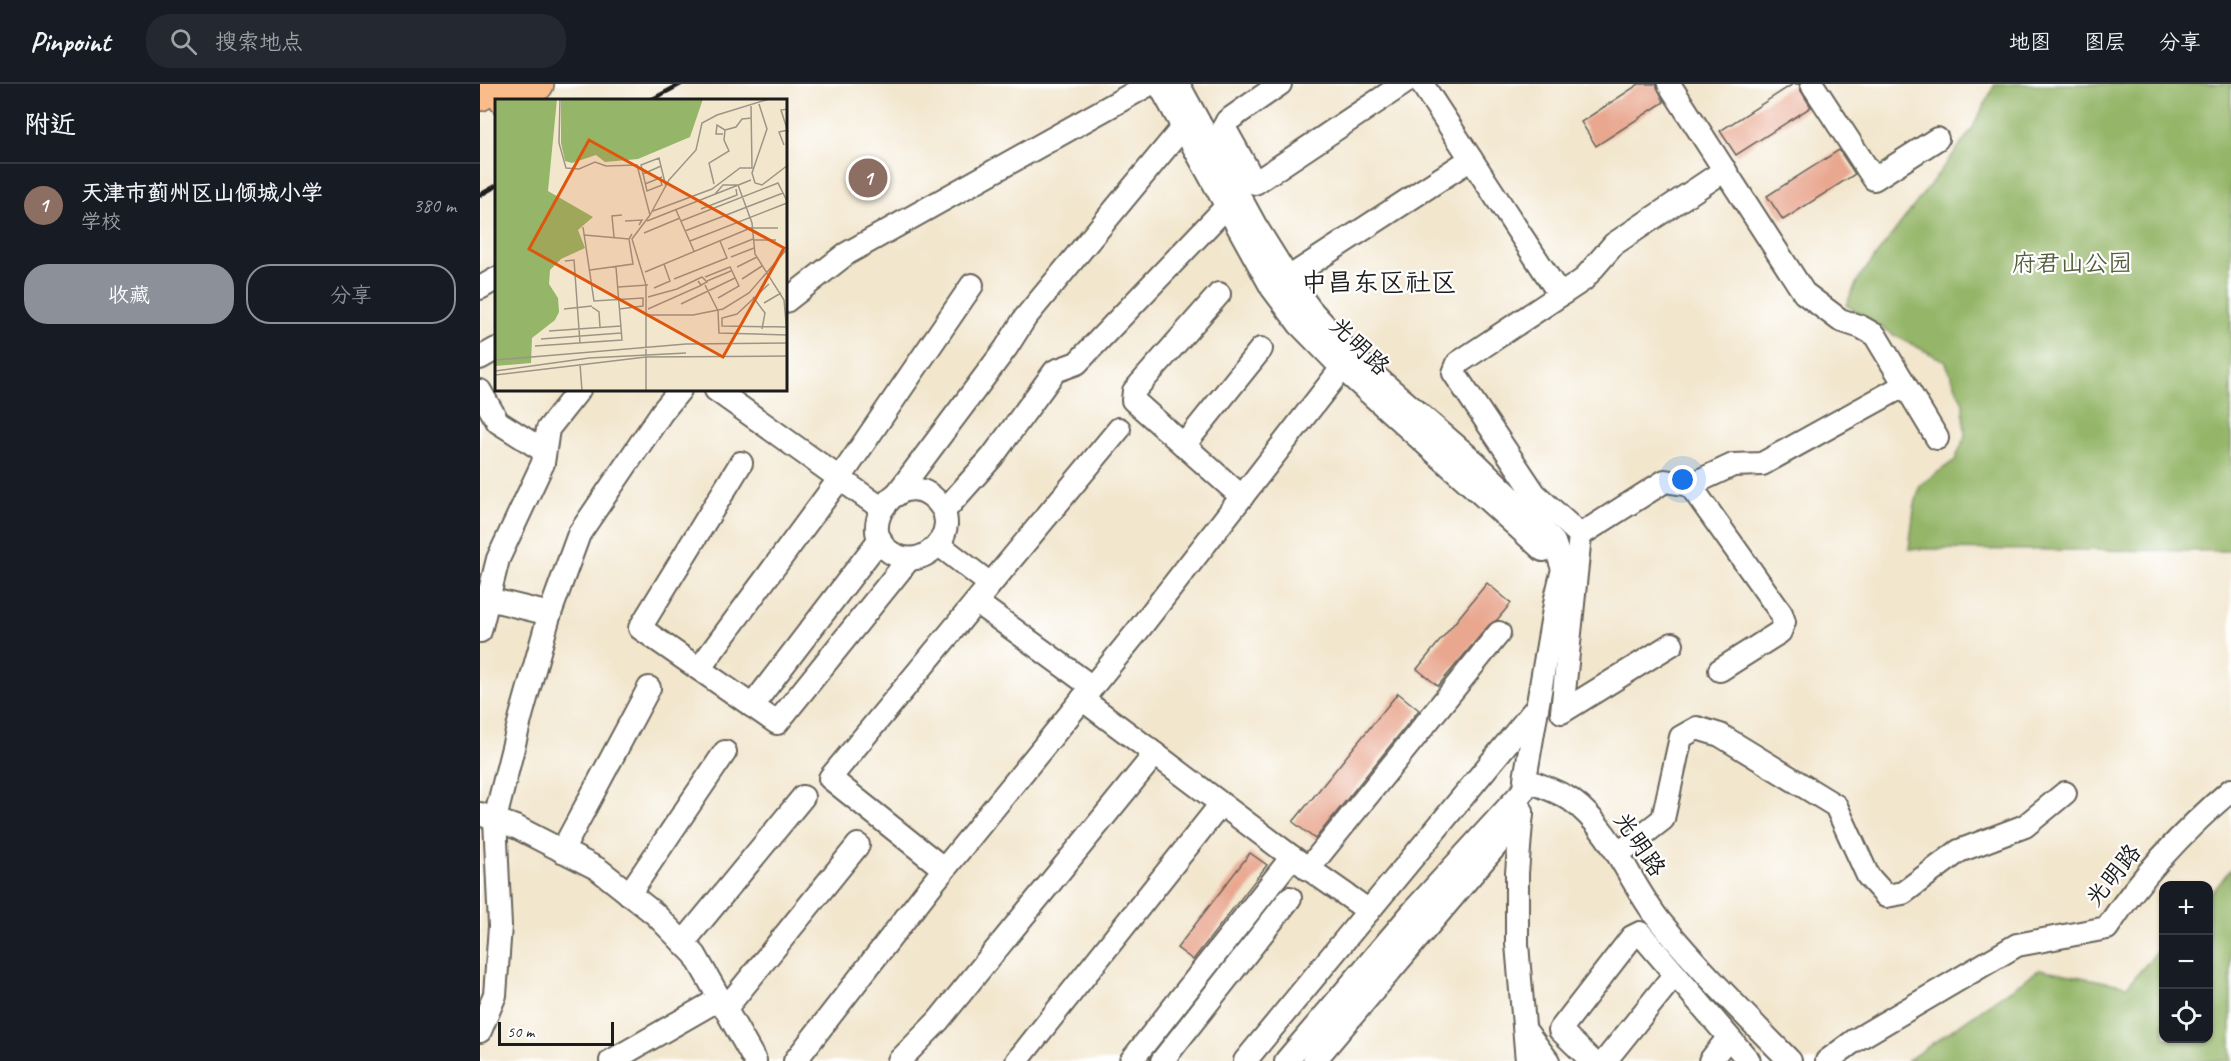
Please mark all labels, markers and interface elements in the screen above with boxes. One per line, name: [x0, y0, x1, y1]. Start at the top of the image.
search box: [146, 14, 566, 68]
text: Pinpoint: [30, 24, 110, 59]
icon: search: [167, 25, 200, 58]
text: 搜索地点: [215, 28, 303, 56]
text: 地图: [2009, 29, 2051, 55]
text: 图层: [2084, 29, 2126, 55]
text: 分享: [2159, 29, 2201, 55]
inset map: [495, 99, 788, 392]
text: 附近: [24, 108, 76, 141]
pin: 1: [848, 156, 888, 200]
text: 天津市蓟州区山倾城小学: [81, 179, 323, 207]
text: 1: [39, 193, 48, 218]
text: 380 m: [413, 193, 456, 218]
text: 学校: [81, 209, 121, 234]
park label: 府君山公园: [2012, 248, 2132, 278]
button: 收藏: [24, 264, 234, 324]
button: 分享: [246, 264, 456, 324]
district label: 中昌东区社区: [1301, 266, 1457, 299]
street label: 光明路: [1324, 310, 1396, 382]
your location: [1668, 465, 1697, 494]
street label: 光明路: [1607, 806, 1673, 882]
street label: 光明路: [2079, 838, 2147, 912]
map controls: [2159, 881, 2213, 1043]
button: +: [2159, 881, 2213, 935]
button: −: [2159, 935, 2213, 989]
button: locate: [2159, 989, 2213, 1043]
scale bar: [498, 1019, 614, 1046]
text: 50 m: [507, 1022, 534, 1042]

